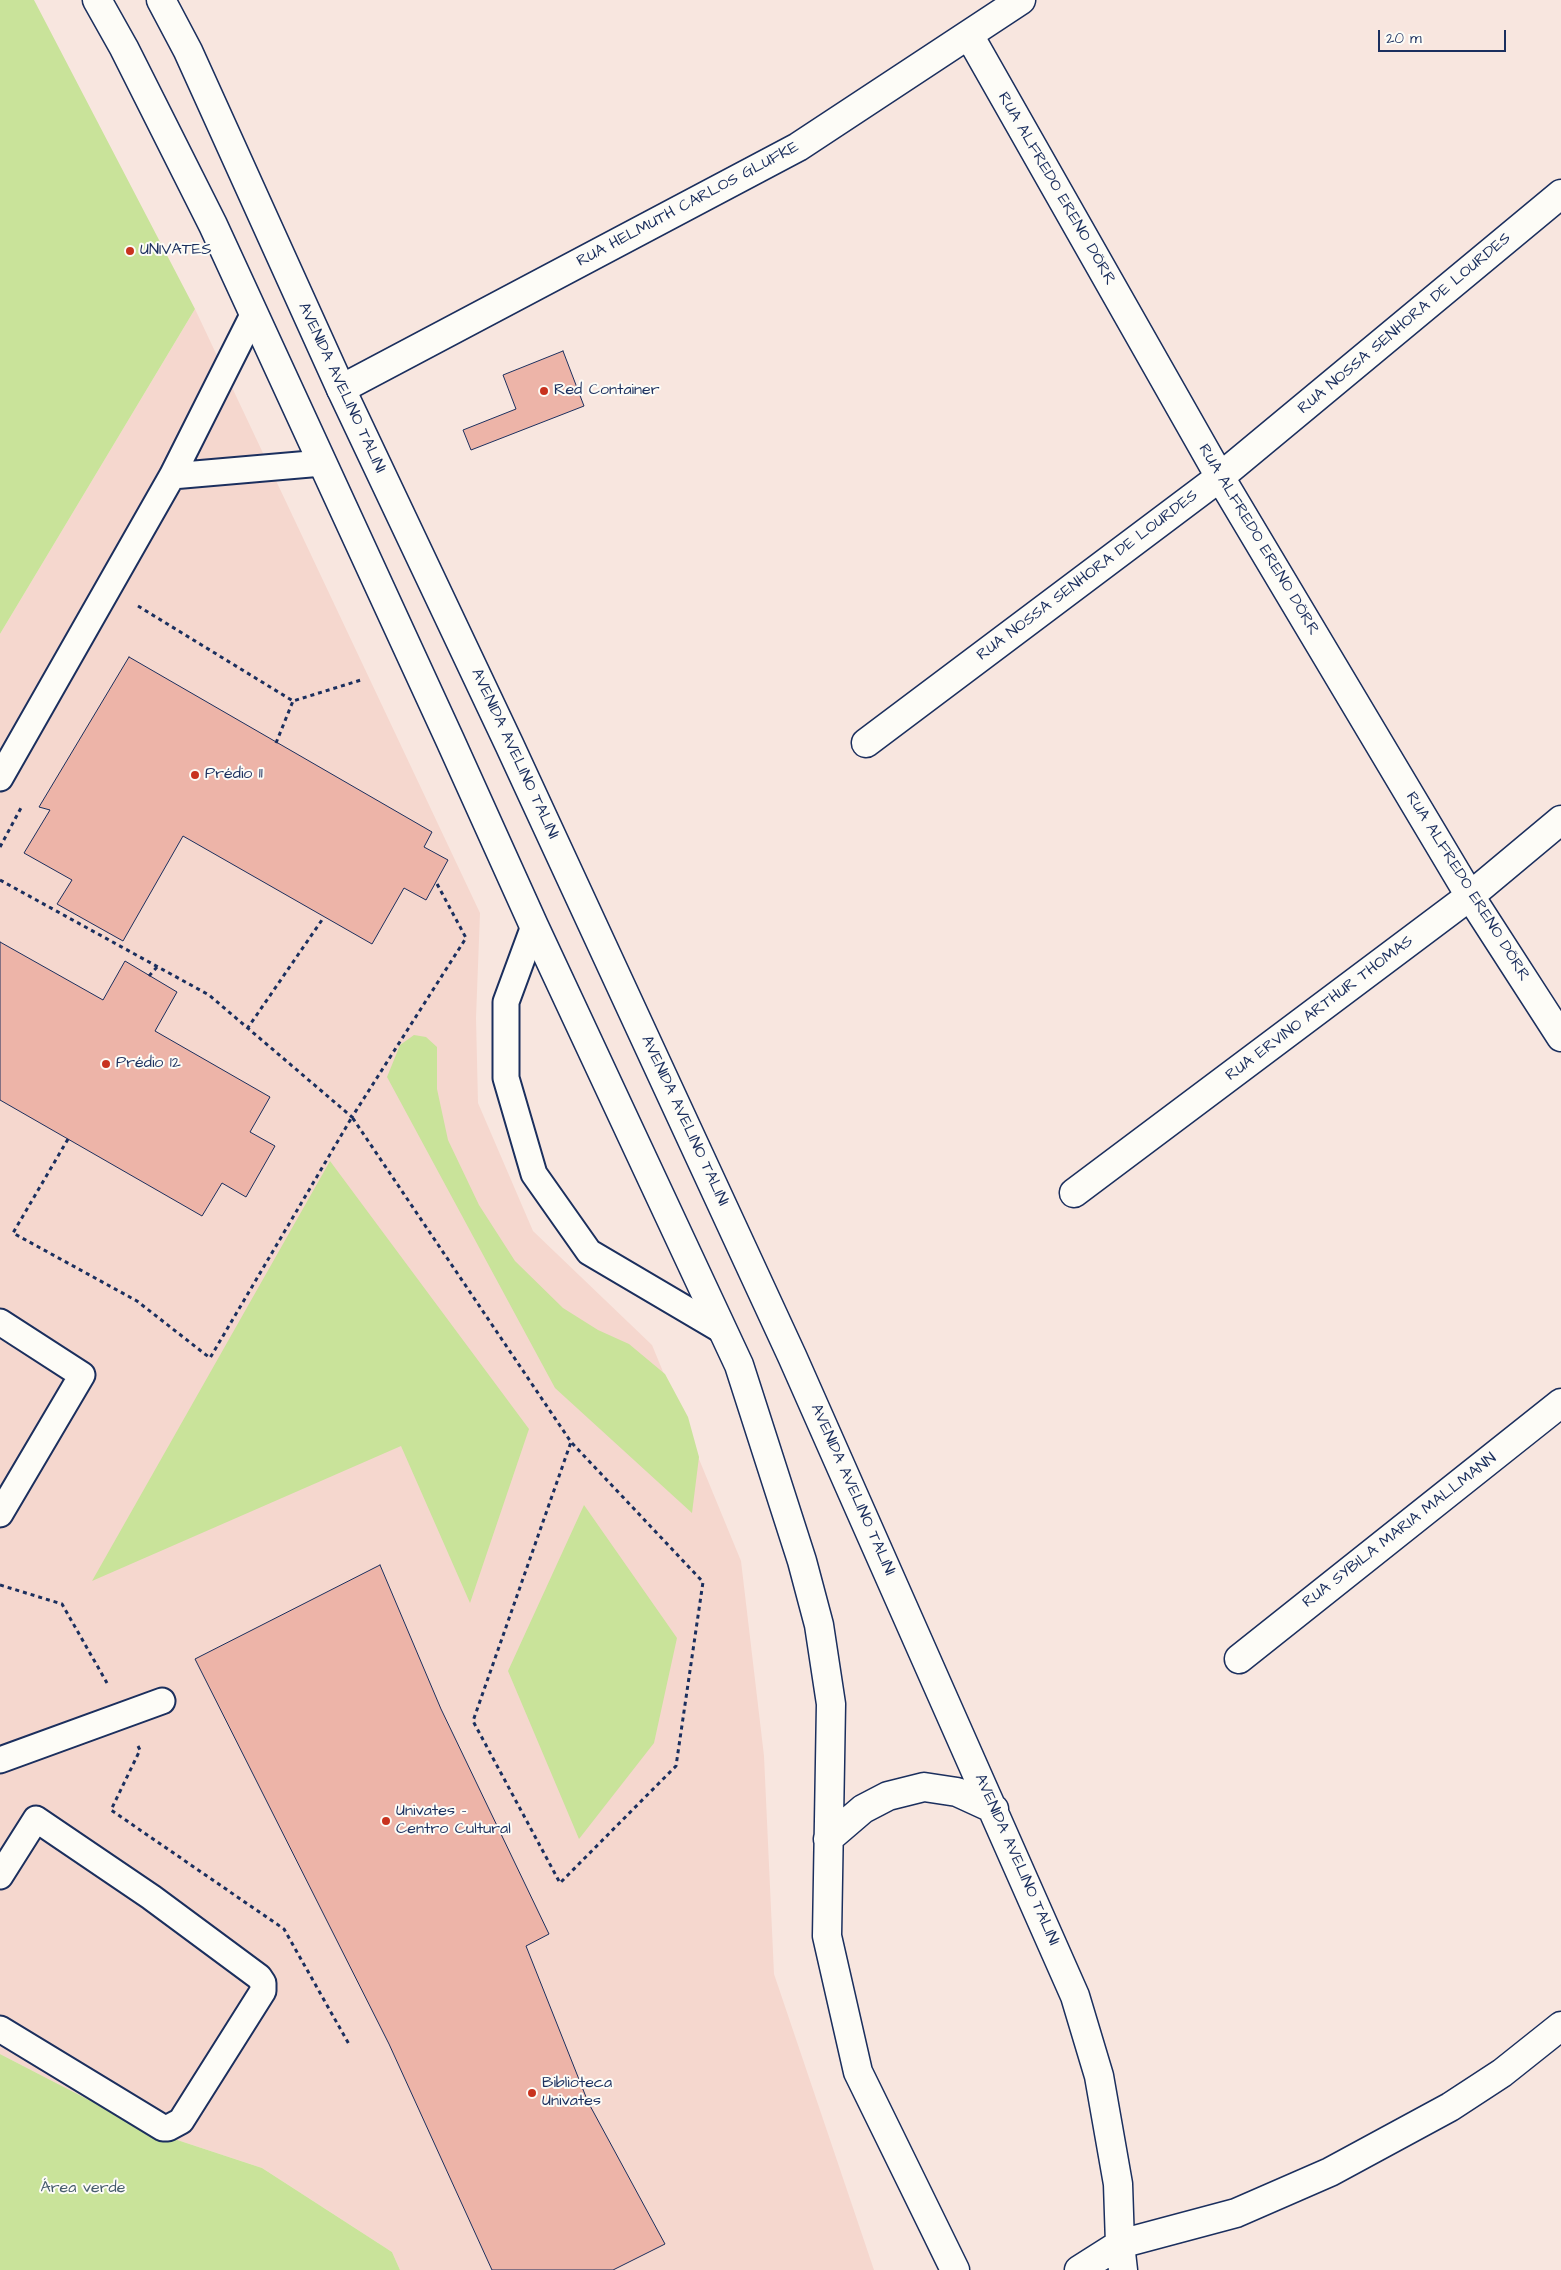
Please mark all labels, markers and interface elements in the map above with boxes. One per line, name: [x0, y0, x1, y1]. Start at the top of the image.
scale bar: [1381, 20, 1508, 52]
text: 20 m: [1386, 28, 1422, 49]
street label: RUA ALFREDO ERENO DÖRR: [993, 89, 1119, 289]
street label: RUA HELMUTH CARLOS GLUFKE: [574, 138, 802, 272]
street label: RUA NOSSA SENHORA DE LOURDES: [1295, 229, 1515, 419]
place label: UNIVATES: [140, 241, 211, 261]
marker: UNIVATES: [124, 245, 136, 257]
street label: AVENIDA AVELINO TALINI: [293, 300, 389, 476]
place label: Red Container: [554, 381, 660, 401]
marker: Red Container: [538, 385, 550, 397]
street label: RUA ALFREDO ERENO DÖRR: [1193, 441, 1323, 639]
street label: RUA NOSSA SENHORA DE LOURDES: [974, 487, 1202, 665]
street label: AVENIDA AVELINO TALINI: [466, 666, 562, 842]
place label: Prédio 11: [205, 765, 263, 785]
marker: Prédio 11: [189, 769, 201, 781]
street label: RUA ALFREDO ERENO DÖRR: [1401, 789, 1533, 985]
street label: RUA ERVINO ARTHUR THOMAS: [1222, 932, 1418, 1086]
street label: AVENIDA AVELINO TALINI: [636, 1033, 732, 1209]
place label: Prédio 12: [116, 1054, 181, 1074]
marker: Prédio 12: [100, 1058, 112, 1070]
street label: AVENIDA AVELINO TALINI: [805, 1401, 899, 1579]
street label: RUA SYBILA MARIA MALLMANN: [1299, 1449, 1501, 1613]
street label: AVENIDA AVELINO TALINI: [969, 1771, 1063, 1949]
place label: Univates - Centro Cultural: [396, 1802, 511, 1840]
marker: Univates - Centro Cultural: [380, 1815, 392, 1827]
place label: Biblioteca Univates: [542, 2074, 612, 2112]
marker: Biblioteca Univates: [526, 2087, 538, 2099]
park label: Área verde: [41, 2179, 125, 2199]

